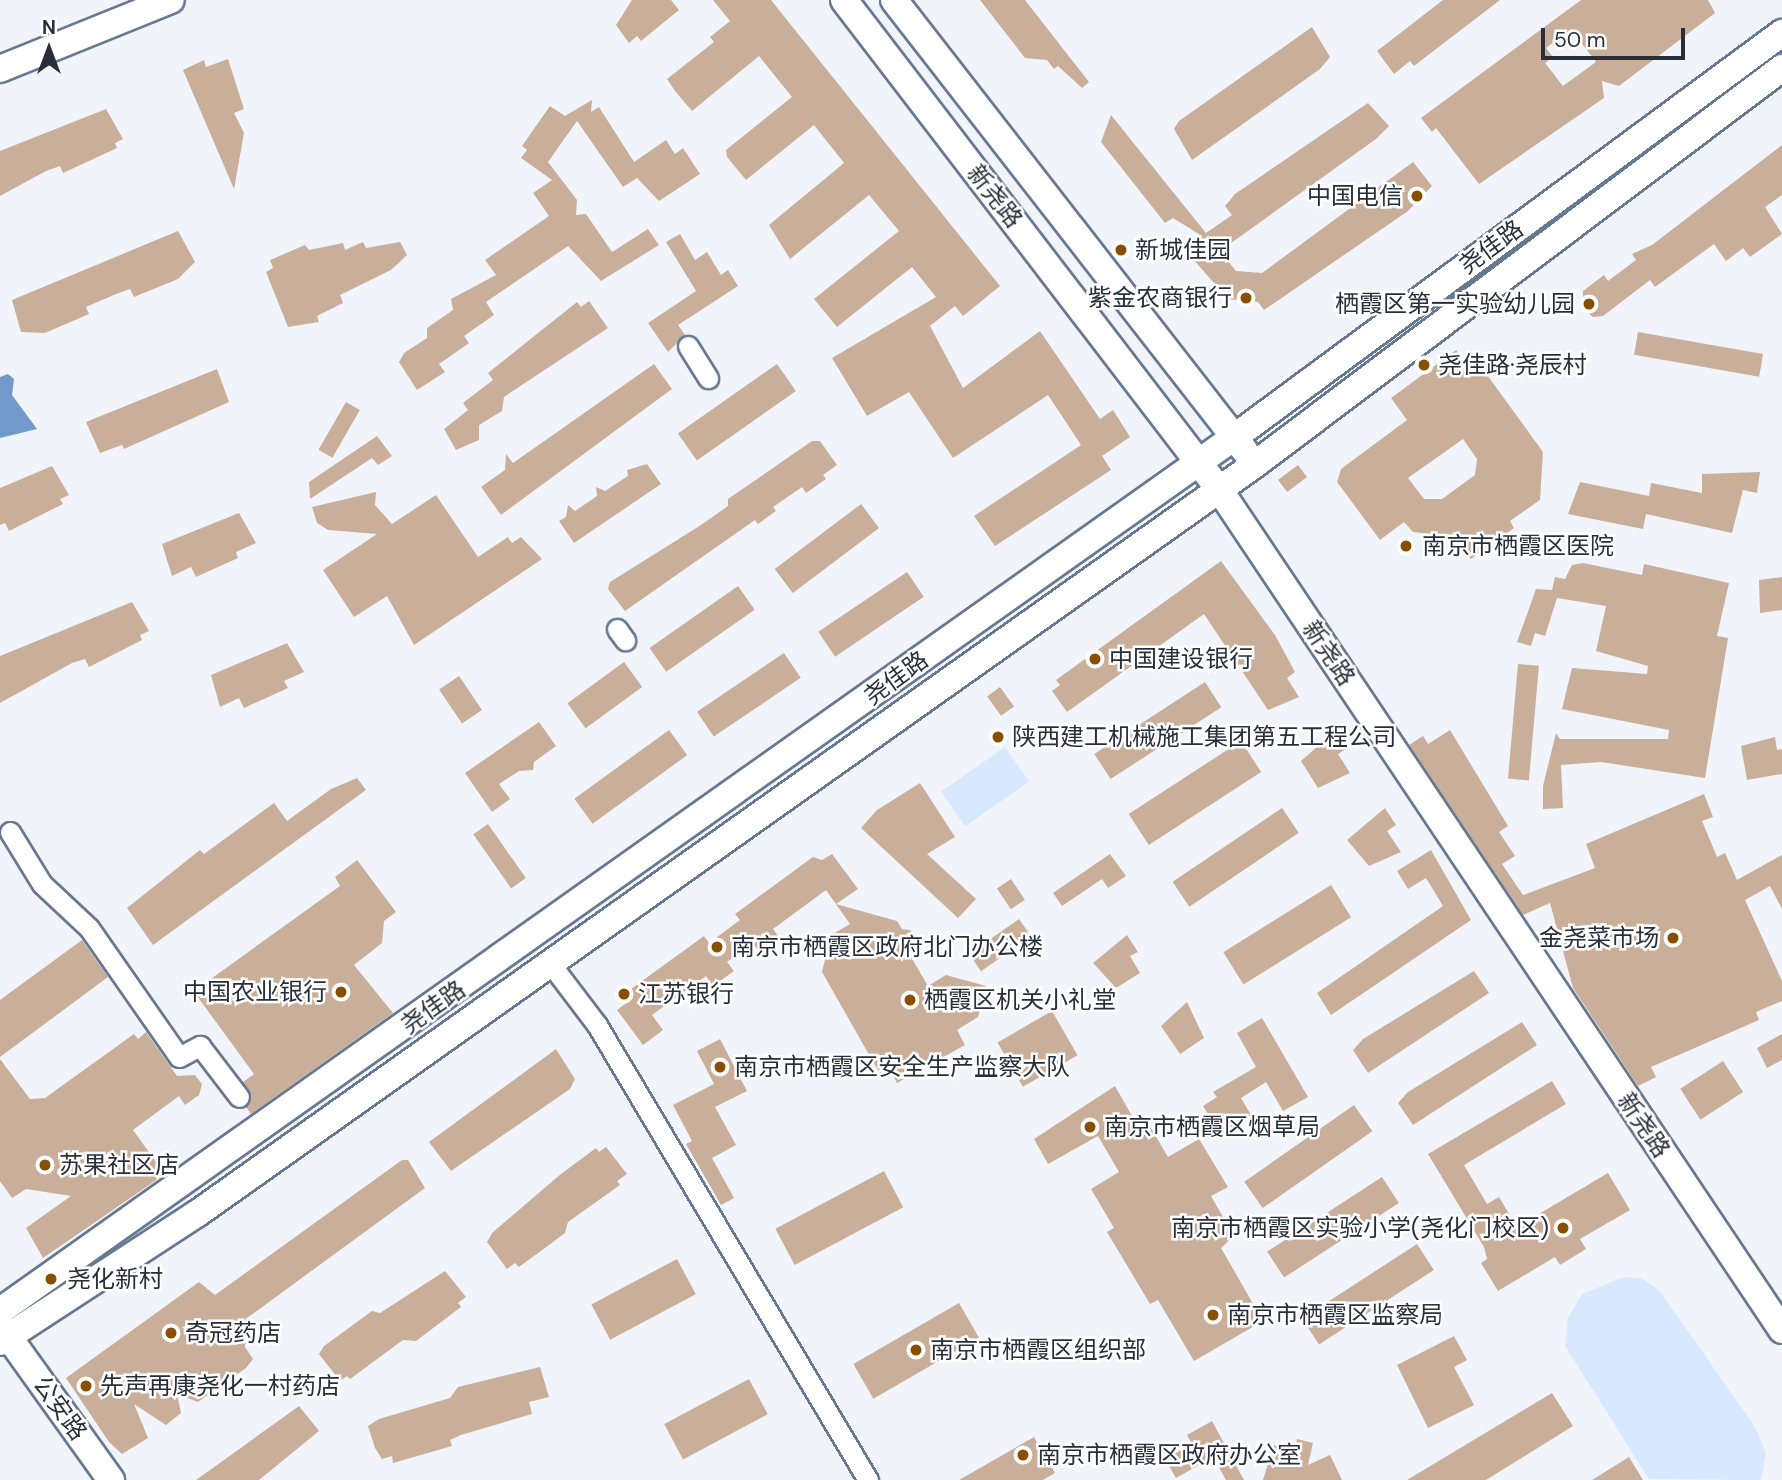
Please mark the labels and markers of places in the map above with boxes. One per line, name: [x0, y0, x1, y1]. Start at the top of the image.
place label: 中国电信: [1307, 182, 1403, 210]
marker: 中国电信: [1409, 188, 1425, 204]
place label: 新城佳园: [1135, 236, 1231, 264]
marker: 新城佳园: [1113, 242, 1129, 258]
place label: 紫金农商银行: [1088, 284, 1232, 312]
marker: 紫金农商银行: [1238, 290, 1254, 306]
place label: 栖霞区第一实验幼儿园: [1335, 290, 1575, 318]
marker: 栖霞区第一实验幼儿园: [1581, 296, 1597, 312]
place label: 尧佳路·尧辰村: [1438, 351, 1587, 379]
marker: 尧佳路·尧辰村: [1416, 357, 1432, 373]
place label: 南京市栖霞区医院: [1422, 532, 1614, 560]
marker: 南京市栖霞区医院: [1396, 536, 1416, 556]
place label: 中国建设银行: [1109, 645, 1253, 673]
marker: 中国建设银行: [1087, 651, 1103, 667]
place label: 陕西建工机械施工集团第五工程公司: [1012, 723, 1396, 751]
marker: 陕西建工机械施工集团第五工程公司: [990, 729, 1006, 745]
place label: 金尧菜市场: [1539, 924, 1659, 952]
marker: 金尧菜市场: [1665, 930, 1681, 946]
place label: 南京市栖霞区政府北门办公楼: [731, 933, 1043, 961]
marker: 南京市栖霞区政府北门办公楼: [709, 939, 725, 955]
place label: 中国农业银行: [183, 978, 327, 1006]
place label: 江苏银行: [638, 980, 734, 1008]
marker: 中国农业银行: [333, 984, 349, 1000]
marker: 江苏银行: [616, 986, 632, 1002]
place label: 栖霞区机关小礼堂: [924, 986, 1116, 1014]
marker: 栖霞区机关小礼堂: [902, 992, 918, 1008]
place label: 南京市栖霞区安全生产监察大队: [734, 1053, 1070, 1081]
marker: 南京市栖霞区安全生产监察大队: [712, 1059, 728, 1075]
place label: 南京市栖霞区烟草局: [1104, 1113, 1320, 1141]
marker: 南京市栖霞区烟草局: [1082, 1119, 1098, 1135]
place label: 苏果社区店: [59, 1151, 179, 1179]
marker: 苏果社区店: [37, 1157, 53, 1173]
place label: 南京市栖霞区实验小学(尧化门校区): [1171, 1214, 1549, 1242]
marker: 南京市栖霞区实验小学(尧化门校区): [1555, 1220, 1571, 1236]
place label: 尧化新村: [67, 1265, 163, 1293]
marker: 尧化新村: [41, 1269, 61, 1289]
place label: 南京市栖霞区监察局: [1227, 1301, 1443, 1329]
marker: 南京市栖霞区监察局: [1205, 1307, 1221, 1323]
place label: 奇冠药店: [185, 1319, 281, 1347]
marker: 奇冠药店: [163, 1325, 179, 1341]
place label: 南京市栖霞区组织部: [930, 1336, 1146, 1364]
marker: 南京市栖霞区组织部: [908, 1342, 924, 1358]
place label: 先声再康尧化一村药店: [100, 1372, 340, 1400]
marker: 先声再康尧化一村药店: [78, 1378, 94, 1394]
place label: 南京市栖霞区政府办公室: [1037, 1441, 1301, 1469]
marker: 南京市栖霞区政府办公室: [1015, 1447, 1031, 1463]

